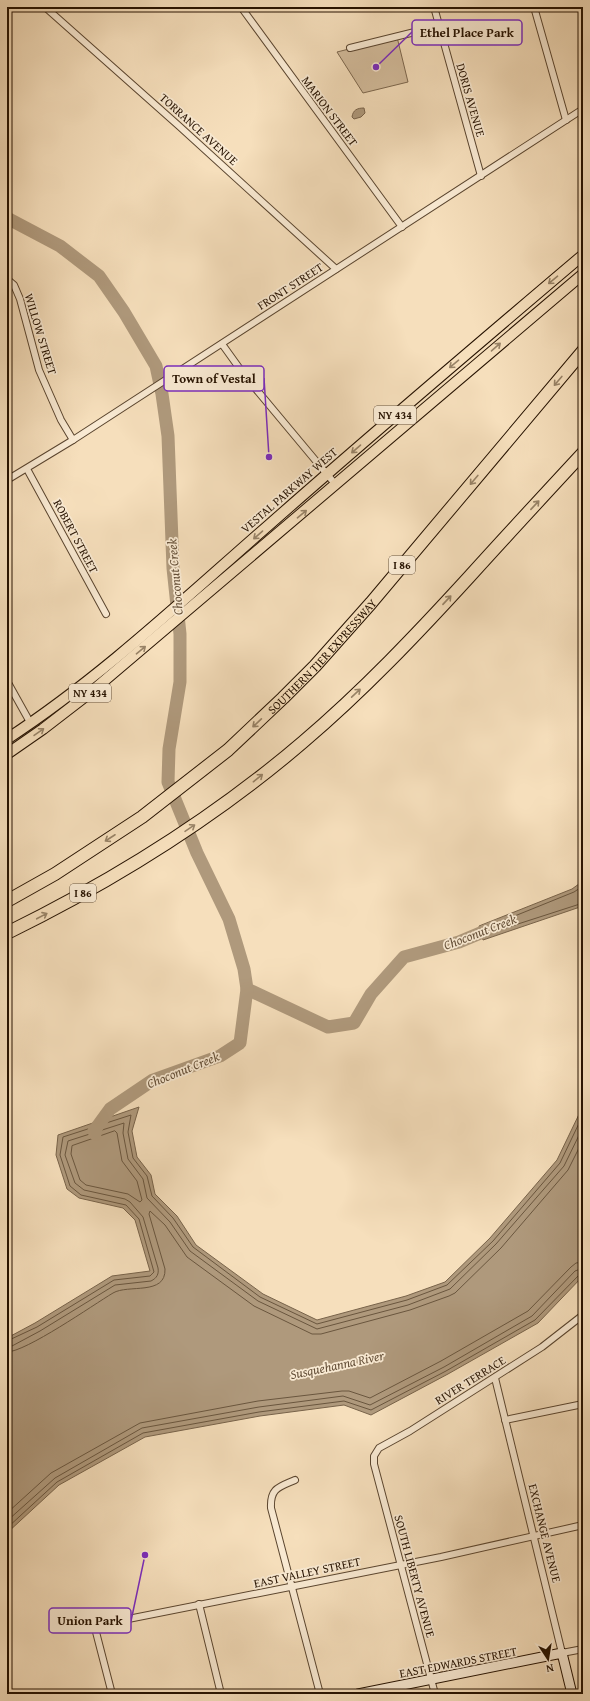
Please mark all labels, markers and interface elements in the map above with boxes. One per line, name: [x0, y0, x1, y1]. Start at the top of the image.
callout: Ethel Place Park: [412, 20, 522, 45]
text: Ethel Place Park: [420, 23, 515, 42]
street label: DORIS AVENUE: [452, 61, 490, 139]
street label: MARION STREET: [298, 72, 362, 150]
street label: TORRANCE AVENUE: [156, 89, 242, 169]
street label: FRONT STREET: [254, 258, 327, 314]
one-way arrow: [549, 275, 559, 284]
street label: WILLOW STREET: [21, 291, 61, 377]
one-way arrow: [491, 343, 502, 352]
one-way arrow: [449, 360, 460, 369]
callout: Town of Vestal: [164, 366, 264, 391]
text: Town of Vestal: [172, 369, 256, 388]
one-way arrow: [553, 375, 562, 386]
road number: NY 434: [374, 406, 416, 424]
street label: VESTAL PARKWAY WEST: [237, 443, 341, 537]
one-way arrow: [351, 444, 361, 453]
one-way arrow: [469, 475, 478, 485]
street label: ROBERT STREET: [49, 496, 103, 576]
one-way arrow: [530, 500, 540, 510]
one-way arrow: [296, 509, 307, 518]
one-way arrow: [252, 530, 263, 539]
water label: Choconut Creek: [162, 538, 188, 616]
road number: I 86: [389, 556, 415, 574]
street label: SOUTHERN TIER EXPRESSWAY: [263, 594, 380, 717]
one-way arrow: [442, 596, 451, 606]
one-way arrow: [135, 646, 146, 655]
road number: NY 434: [69, 684, 111, 702]
one-way arrow: [351, 689, 361, 698]
one-way arrow: [252, 718, 262, 728]
one-way arrow: [33, 728, 44, 736]
one-way arrow: [253, 774, 264, 783]
one-way arrow: [184, 824, 195, 833]
one-way arrow: [105, 834, 116, 842]
road number: I 86: [70, 884, 96, 902]
water label: Choconut Creek: [441, 909, 519, 955]
one-way arrow: [36, 911, 48, 919]
water label: Choconut Creek: [144, 1047, 222, 1093]
water label: Susquehanna River: [288, 1346, 387, 1384]
street label: RIVER TERRACE: [431, 1351, 509, 1409]
street label: EXCHANGE AVENUE: [525, 1482, 565, 1584]
street label: SOUTH LIBERTY AVENUE: [390, 1513, 440, 1639]
street label: EAST VALLEY STREET: [252, 1552, 362, 1592]
callout: Union Park: [49, 1608, 131, 1633]
text: Union Park: [57, 1611, 123, 1630]
north arrow: [528, 1639, 568, 1679]
street label: EAST EDWARDS STREET: [398, 1642, 519, 1682]
text: N: [544, 1660, 555, 1678]

